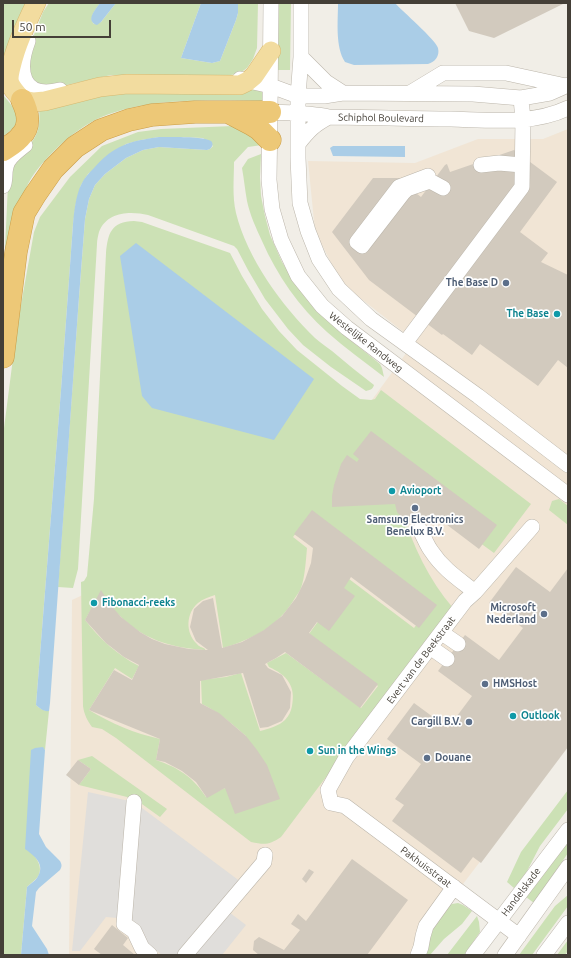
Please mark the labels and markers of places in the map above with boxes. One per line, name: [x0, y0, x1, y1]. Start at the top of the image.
place label: The Base D: [446, 277, 498, 289]
marker: The Base D: [501, 278, 511, 288]
place label: The Base: [506, 308, 549, 320]
marker: The Base: [552, 309, 562, 319]
place label: Avioport: [400, 485, 441, 497]
marker: Avioport: [387, 486, 397, 496]
marker: Samsung Electronics Benelux B.V.: [410, 503, 420, 513]
place label: Samsung Electronics Benelux B.V.: [367, 514, 463, 538]
place label: Fibonacci-reeks: [102, 597, 175, 609]
marker: Fibonacci-reeks: [89, 598, 99, 608]
place label: Microsoft Nederland: [487, 602, 536, 626]
marker: Microsoft Nederland: [539, 609, 549, 619]
place label: HMSHost: [493, 678, 537, 690]
marker: HMSHost: [480, 679, 490, 689]
place label: Outlook: [521, 710, 560, 722]
marker: Outlook: [508, 711, 518, 721]
place label: Cargill B.V.: [411, 716, 461, 728]
marker: Cargill B.V.: [464, 717, 474, 727]
place label: Sun in the Wings: [318, 745, 396, 757]
marker: Sun in the Wings: [305, 746, 315, 756]
place label: Douane: [435, 752, 471, 764]
marker: Douane: [422, 753, 432, 763]

